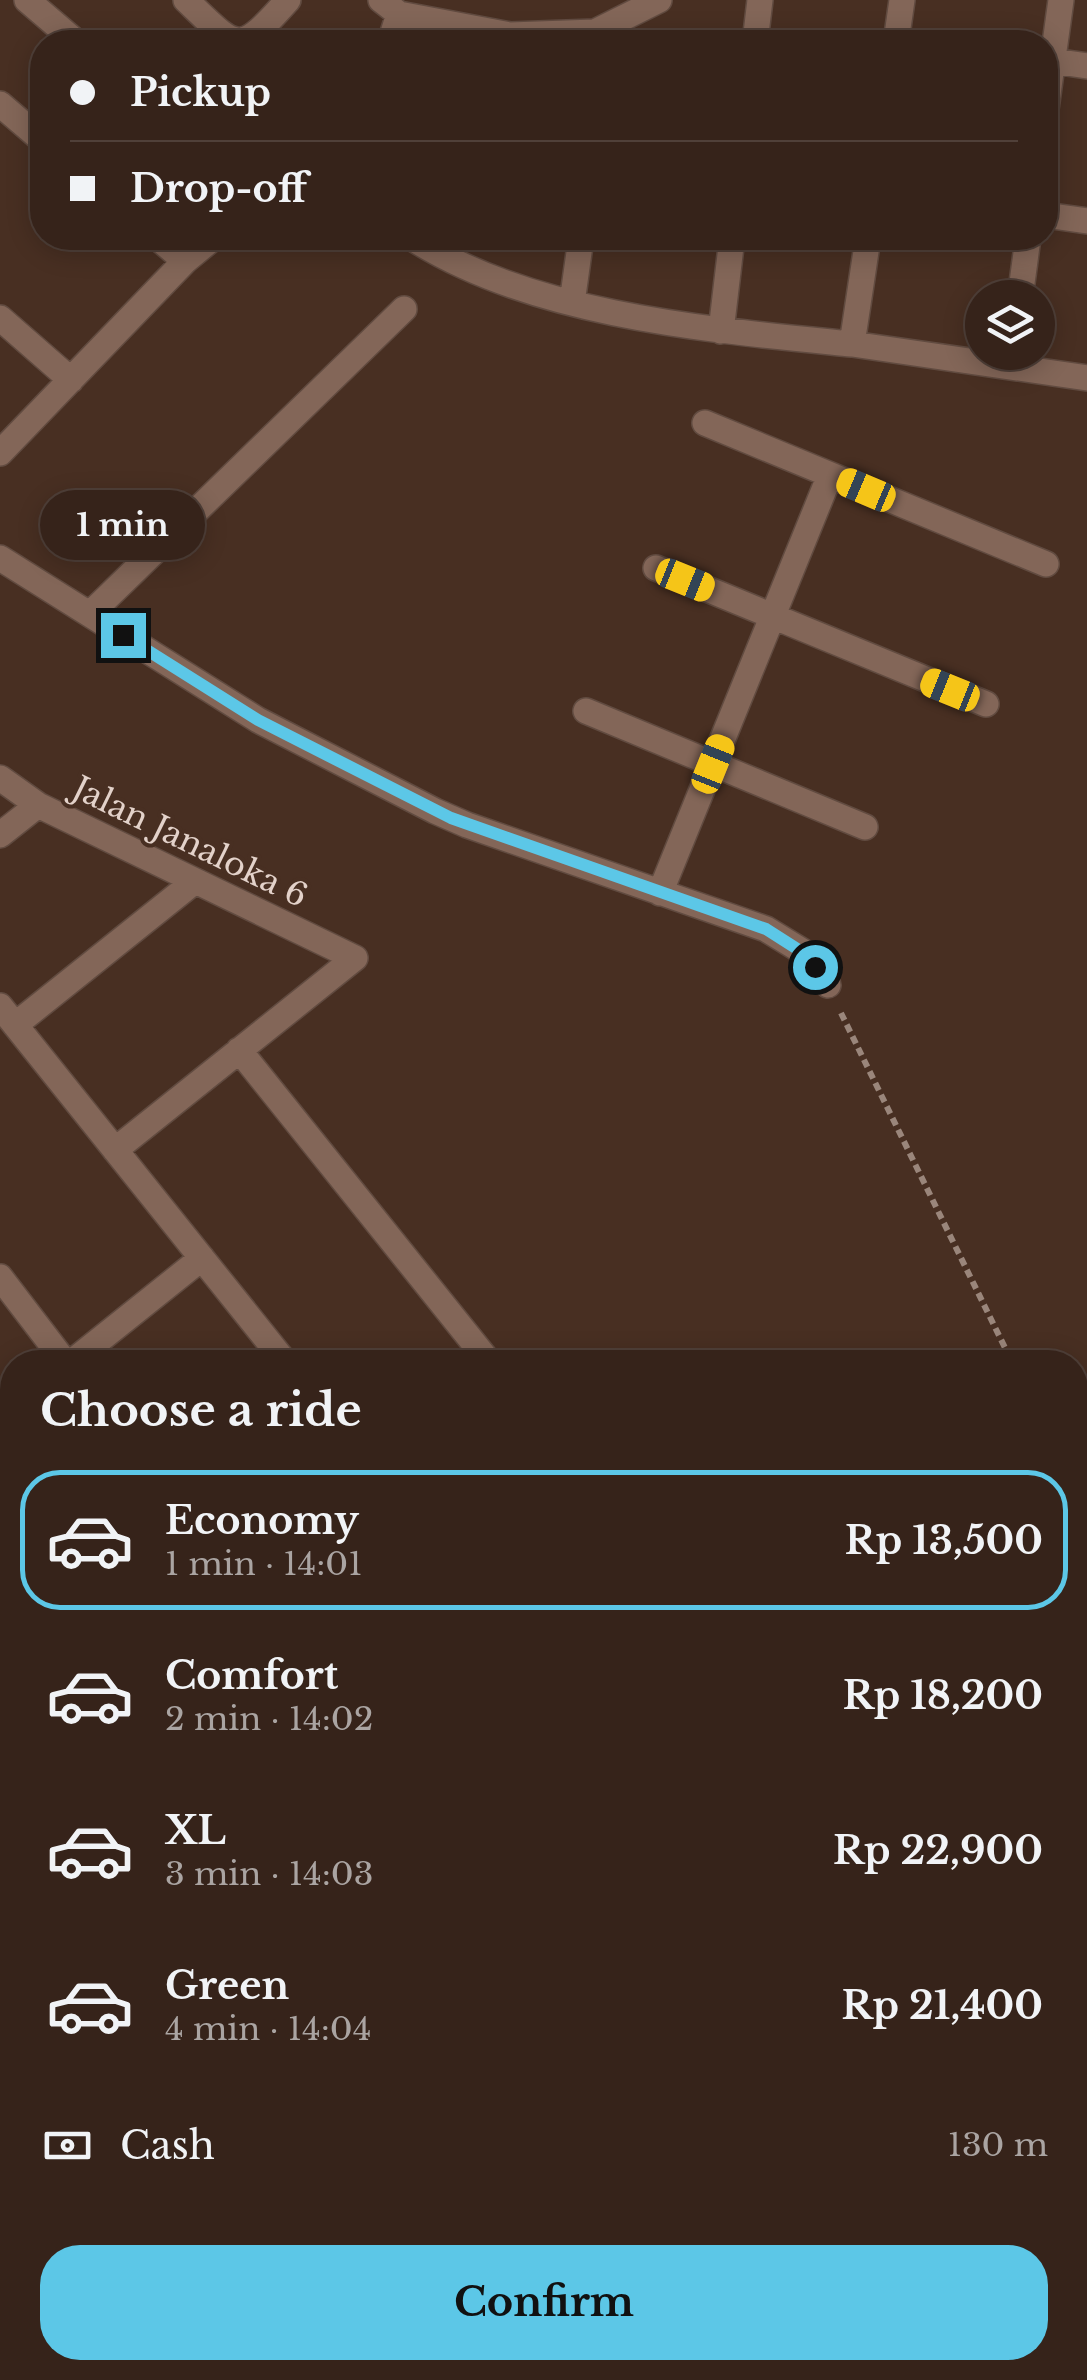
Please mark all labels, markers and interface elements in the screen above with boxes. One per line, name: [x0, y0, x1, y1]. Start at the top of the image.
text: Pickup: [130, 69, 271, 116]
text: Drop-off: [130, 165, 307, 212]
map controls: [965, 280, 1055, 370]
button: layers: [965, 280, 1055, 370]
car: [833, 464, 899, 516]
callout: 1 min: [41, 490, 206, 560]
text: 1 min: [76, 505, 169, 545]
car: [652, 555, 718, 605]
route end: [101, 613, 146, 658]
car: [917, 665, 983, 715]
car: [688, 731, 738, 797]
street label: Jalan Janaloka 6: [63, 766, 314, 916]
route start: [793, 945, 838, 990]
text: Choose a ride: [40, 1382, 362, 1438]
icon: car: [45, 1495, 135, 1585]
text: Economy: [165, 1497, 359, 1544]
text: Rp 13,500: [845, 1517, 1043, 1564]
text: 1 min · 14:01: [165, 1544, 362, 1584]
icon: car: [45, 1650, 135, 1740]
text: Comfort: [165, 1652, 338, 1699]
text: Rp 18,200: [843, 1672, 1043, 1719]
text: 2 min · 14:02: [165, 1699, 373, 1739]
icon: car: [45, 1805, 135, 1895]
text: XL: [165, 1807, 226, 1854]
text: Rp 22,900: [833, 1827, 1043, 1874]
text: 3 min · 14:03: [165, 1854, 373, 1894]
icon: car: [45, 1960, 135, 2050]
text: Green: [165, 1962, 289, 2009]
text: Rp 21,400: [842, 1982, 1043, 2029]
text: 4 min · 14:04: [165, 2009, 371, 2049]
icon: cash: [40, 2118, 95, 2173]
text: Cash: [120, 2122, 215, 2169]
text: 130 m: [948, 2125, 1048, 2165]
button: Confirm: [40, 2245, 1048, 2360]

